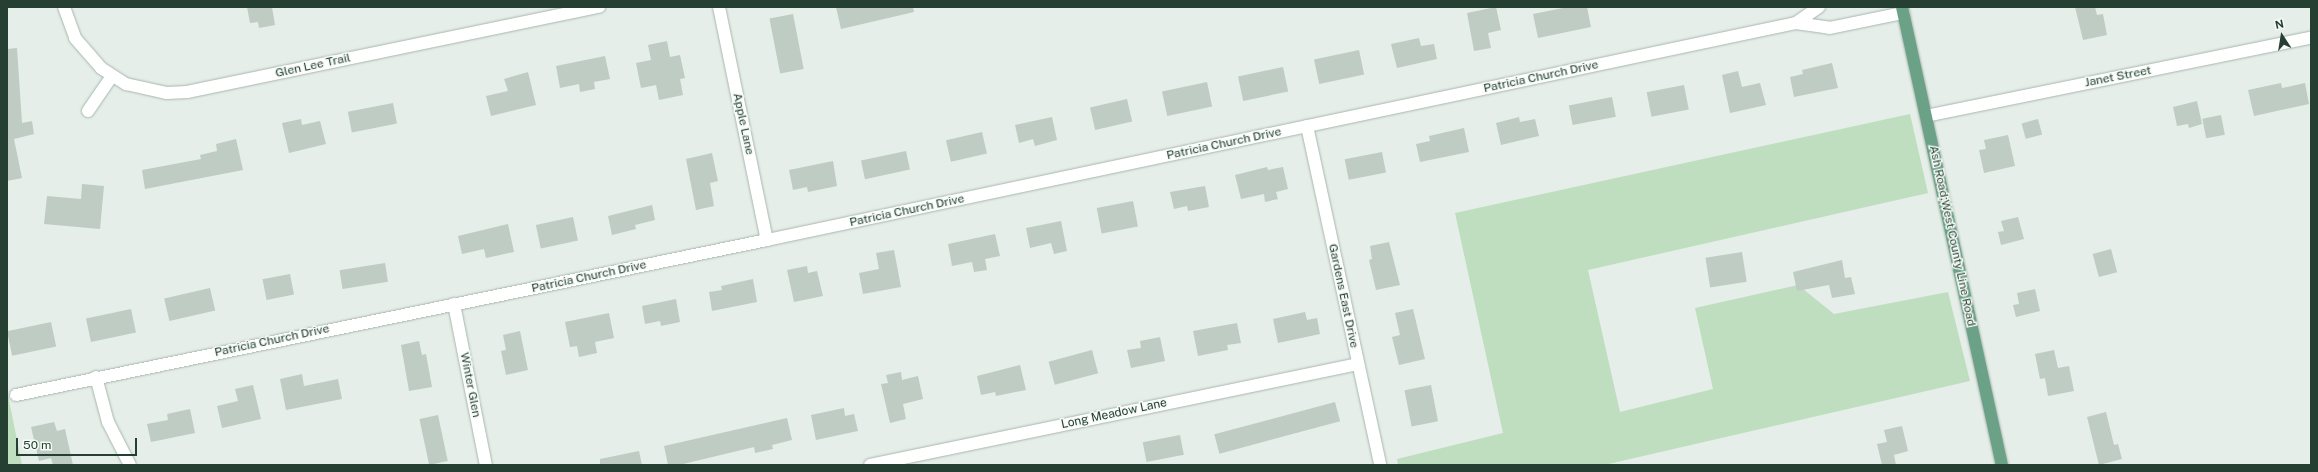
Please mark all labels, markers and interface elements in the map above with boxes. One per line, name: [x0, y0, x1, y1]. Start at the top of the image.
north arrow: [2262, 16, 2302, 56]
text: N: [2274, 17, 2285, 31]
street label: Glen Lee Trail: [274, 51, 352, 81]
street label: Patricia Church Drive: [1482, 58, 1600, 96]
street label: Janet Street: [2084, 64, 2152, 90]
street label: Apple Lane: [729, 92, 757, 156]
street label: Patricia Church Drive: [1165, 125, 1283, 163]
street label: Ash Road;West County Line Road: [1926, 144, 1978, 328]
street label: Patricia Church Drive: [848, 192, 966, 230]
street label: Gardens East Drive: [1325, 243, 1361, 349]
street label: Patricia Church Drive: [530, 258, 648, 296]
street label: Patricia Church Drive: [213, 322, 331, 360]
street label: Winter Glen: [457, 351, 483, 419]
street label: Long Meadow Lane: [1060, 396, 1168, 432]
scale bar: [18, 430, 139, 456]
text: 50 m: [23, 438, 51, 452]

